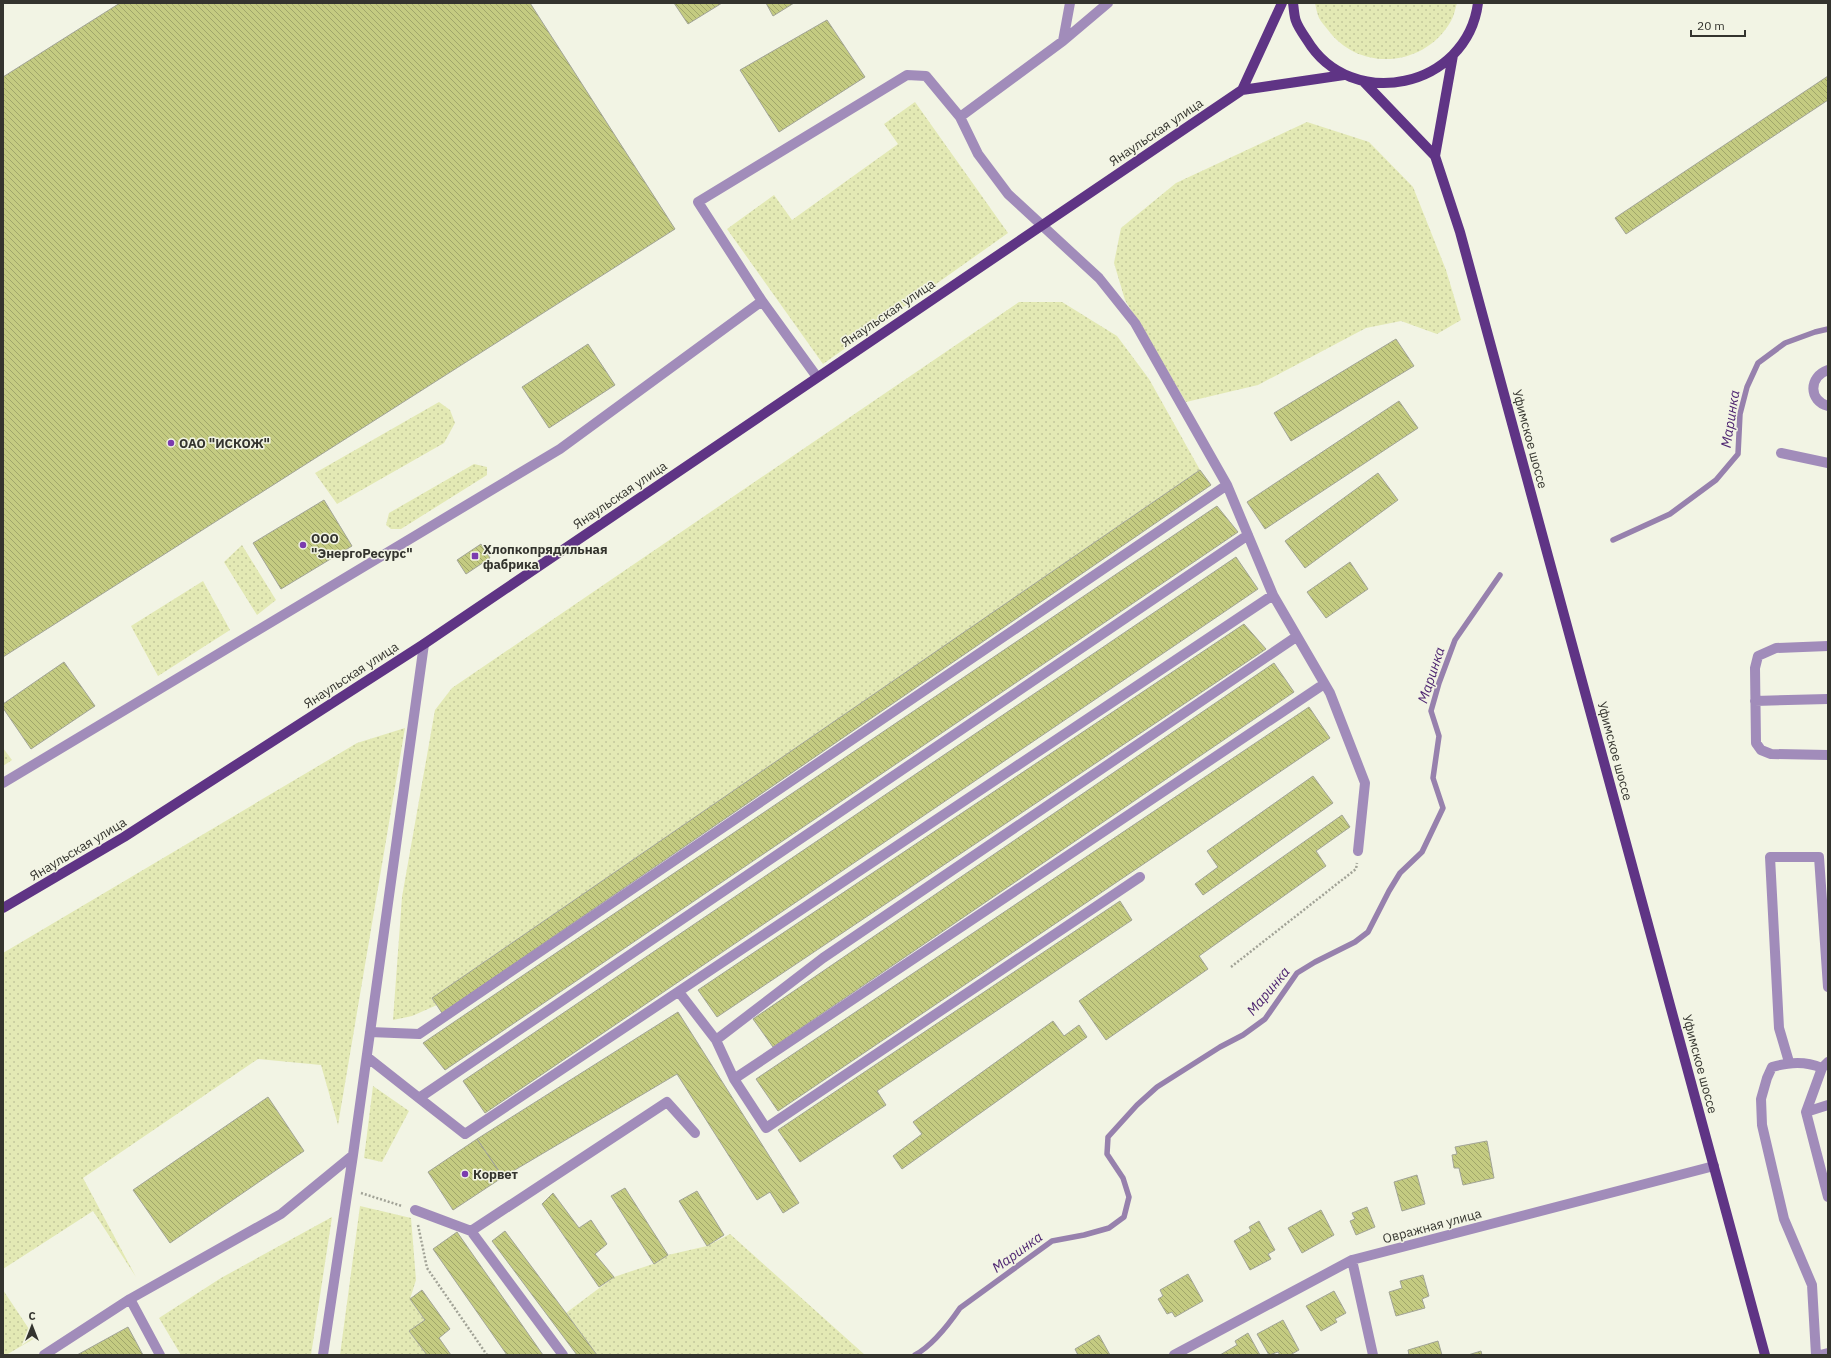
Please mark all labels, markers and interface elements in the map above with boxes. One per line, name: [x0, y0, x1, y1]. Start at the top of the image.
scale bar: [1691, 12, 1745, 38]
text: 20 m: [1697, 18, 1725, 33]
street label: Янаульская улица: [1106, 94, 1206, 170]
street label: Янаульская улица: [838, 275, 938, 351]
street label: Уфимское шоссе: [1509, 388, 1551, 490]
water label: Маринка: [1717, 389, 1743, 449]
place label: ОАО "ИСКОЖ": [179, 435, 270, 452]
marker: ОАО "ИСКОЖ": [166, 438, 176, 448]
street label: Янаульская улица: [570, 457, 670, 533]
place label: ООО "ЭнергоРесурс": [311, 530, 413, 562]
marker: ООО "ЭнергоРесурс": [298, 540, 308, 550]
place label: Хлопкопрядильная фабрика: [483, 541, 608, 573]
marker: Хлопкопрядильная фабрика: [470, 551, 480, 561]
street label: Янаульская улица: [300, 638, 402, 712]
water label: Маринка: [1413, 645, 1449, 705]
street label: Уфимское шоссе: [1594, 700, 1636, 802]
street label: Янаульская улица: [27, 813, 129, 885]
water label: Маринка: [1242, 963, 1294, 1019]
street label: Уфимское шоссе: [1679, 1013, 1721, 1115]
place label: Корвет: [473, 1166, 519, 1183]
marker: Корвет: [460, 1169, 470, 1179]
street label: Овражная улица: [1381, 1205, 1483, 1247]
water label: Маринка: [988, 1228, 1046, 1276]
north arrow: [12, 1306, 52, 1346]
text: С: [28, 1309, 36, 1323]

